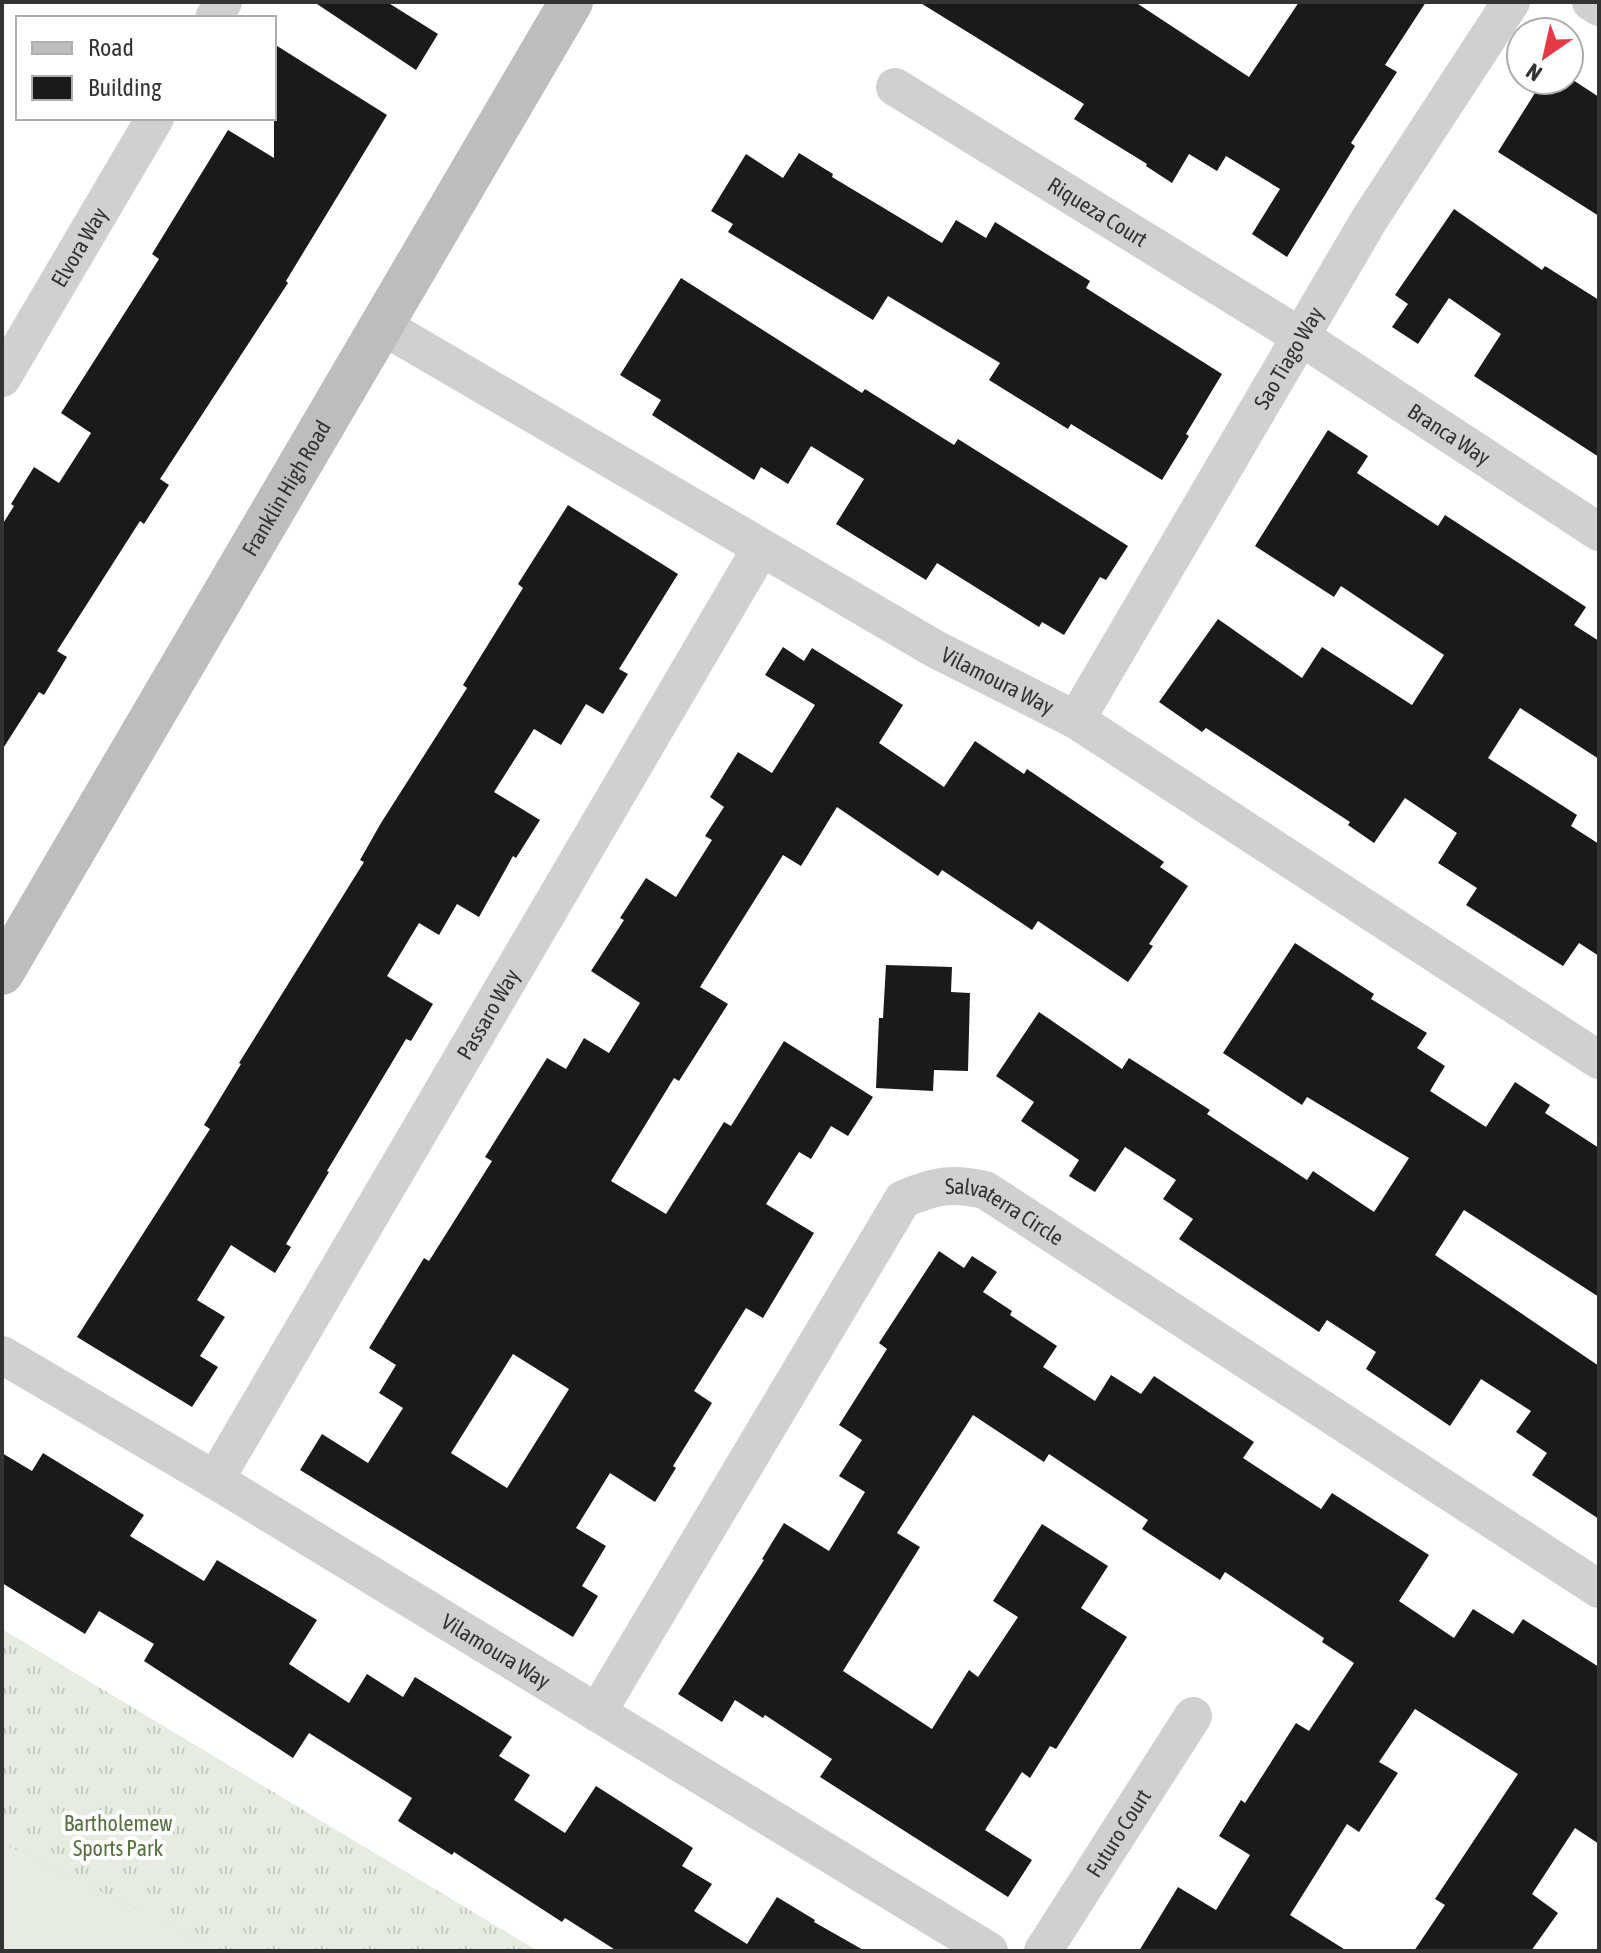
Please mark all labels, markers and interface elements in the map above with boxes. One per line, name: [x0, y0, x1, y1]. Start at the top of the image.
legend: [16, 16, 276, 120]
north arrow: [1505, 16, 1585, 96]
text: Road: [88, 34, 134, 61]
text: N: [1521, 58, 1546, 87]
text: Building: [88, 74, 162, 101]
street label: Riqueza Court: [1043, 171, 1152, 252]
street label: Elvora Way: [46, 202, 113, 292]
street label: Sao Tiago Way: [1248, 302, 1328, 414]
street label: Branca Way: [1403, 398, 1495, 470]
street label: Franklin High Road: [236, 416, 336, 561]
street label: Vilamoura Way: [937, 641, 1058, 720]
street label: Passaro Way: [451, 964, 525, 1064]
street label: Salvaterra Circle: [944, 1173, 1069, 1251]
street label: Vilamoura Way: [437, 1608, 555, 1694]
street label: Futuro Court: [1081, 1784, 1156, 1882]
park label: Bartholemew Sports Park: [64, 1810, 172, 1861]

